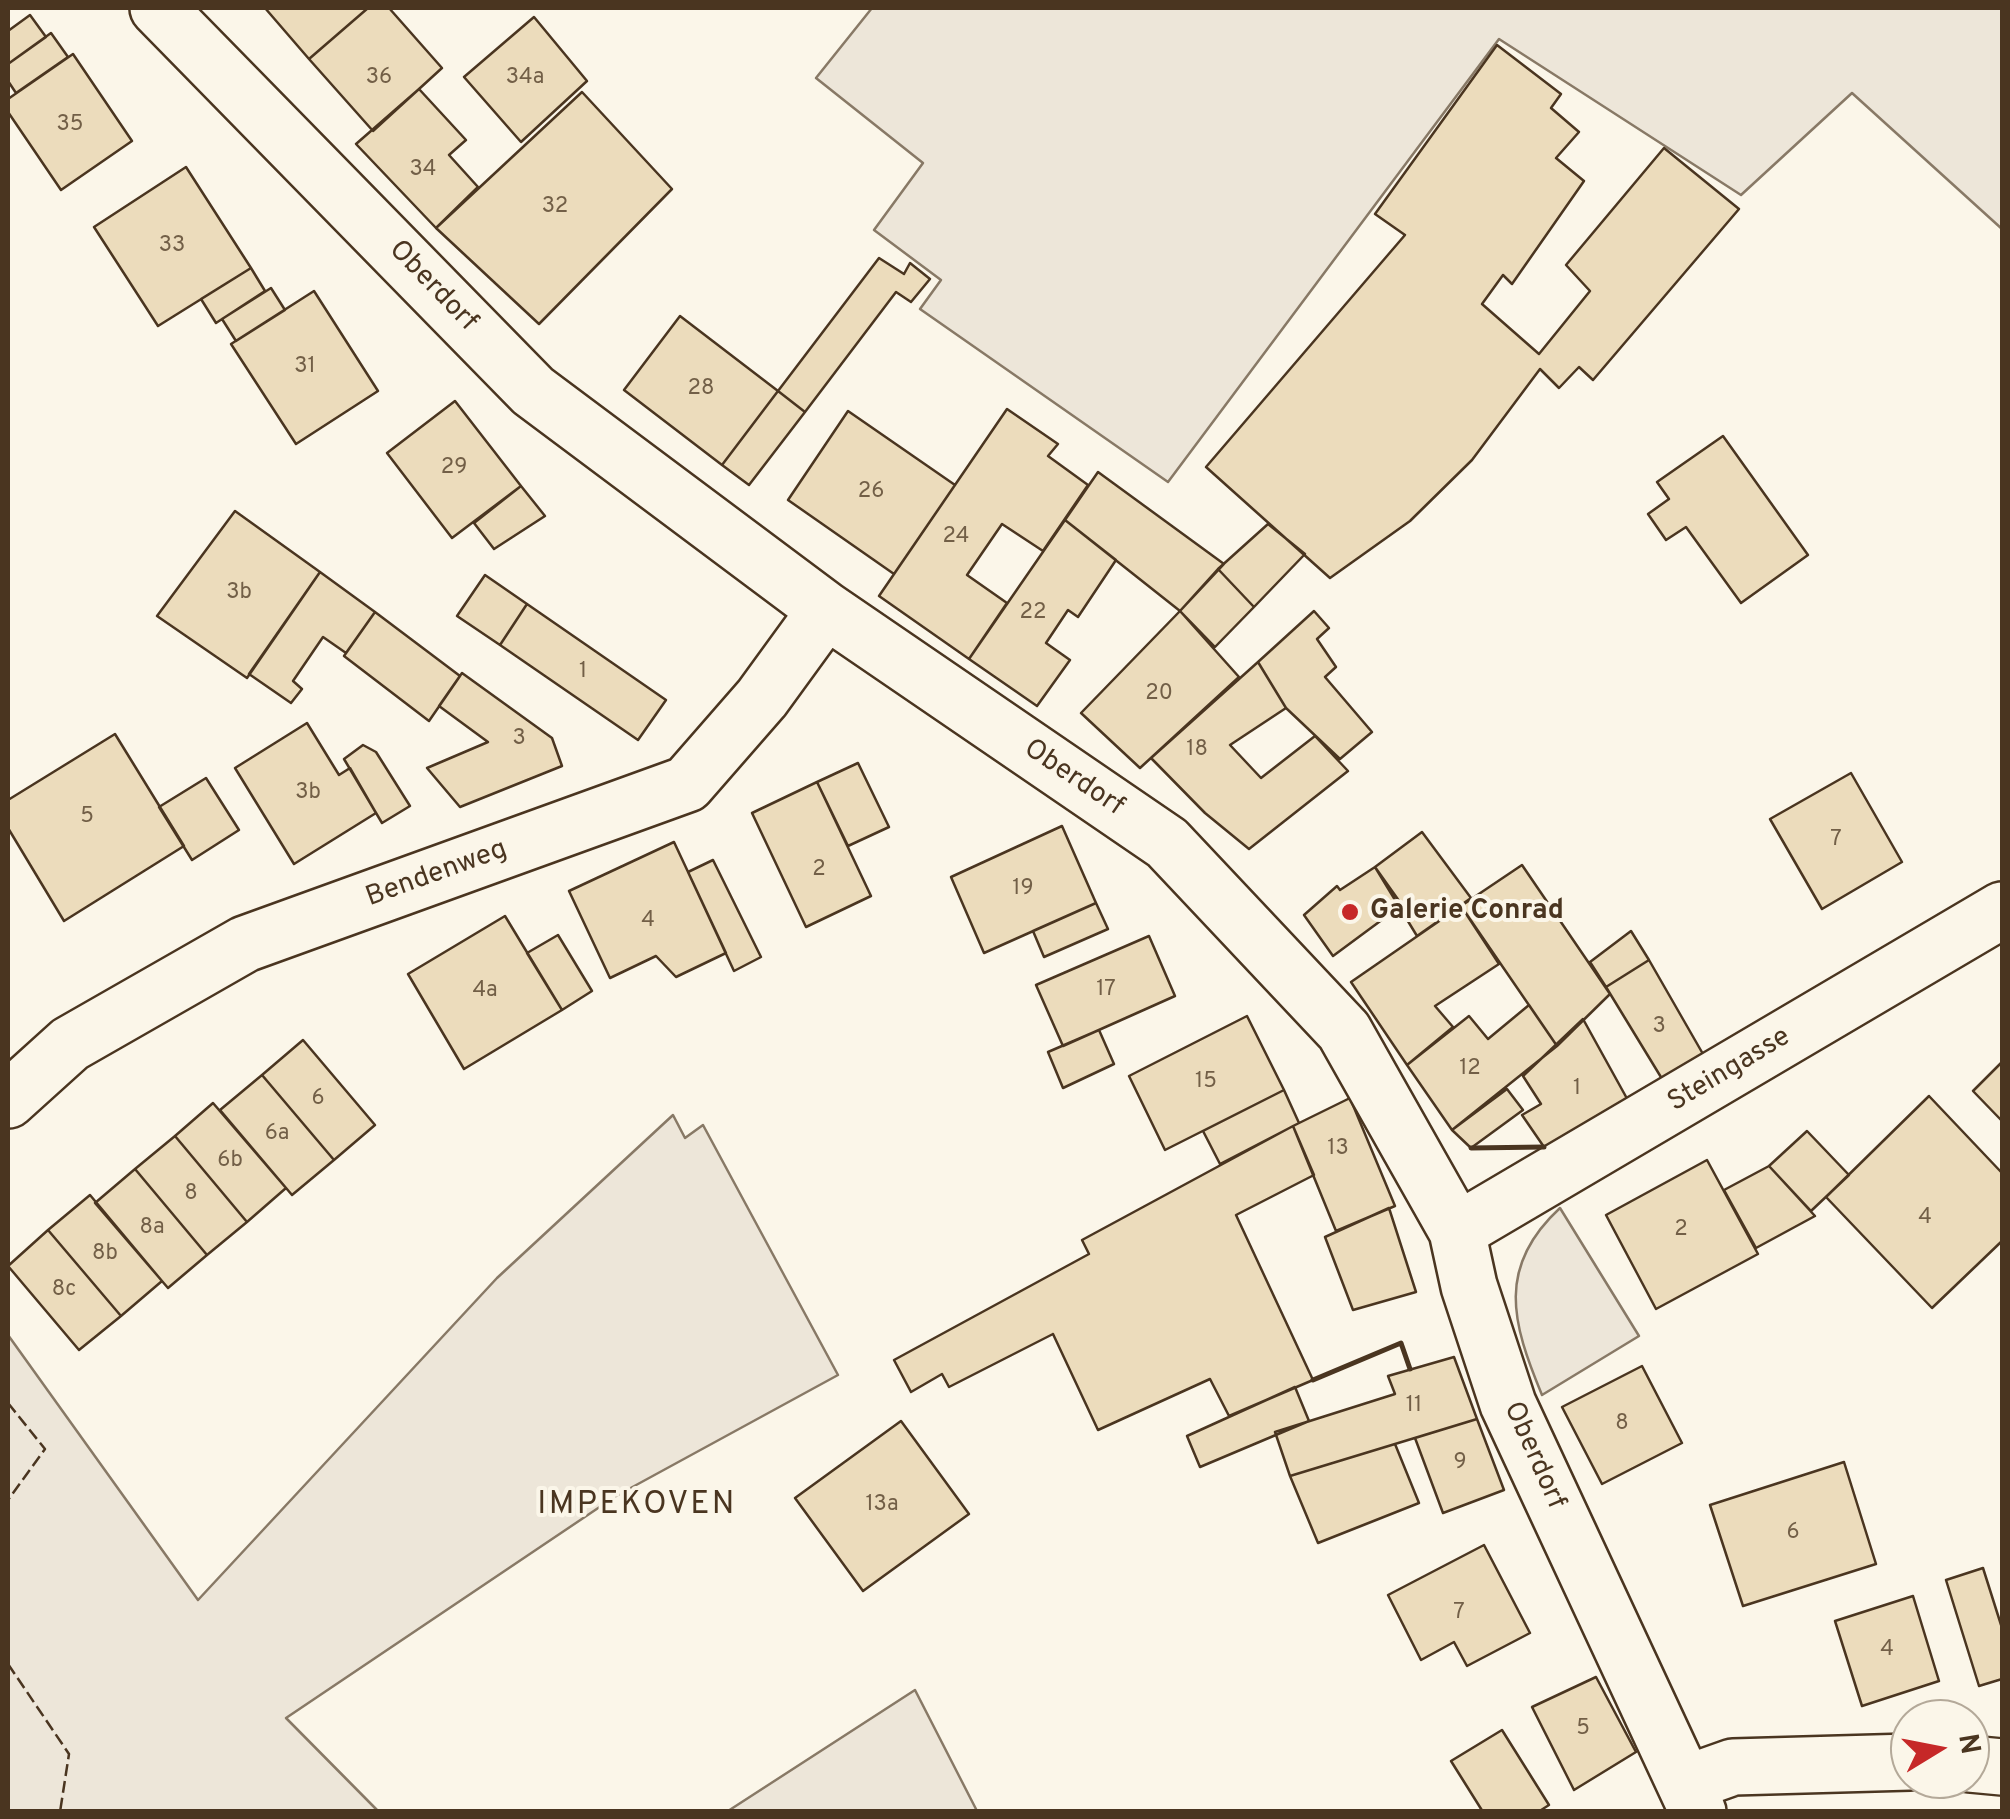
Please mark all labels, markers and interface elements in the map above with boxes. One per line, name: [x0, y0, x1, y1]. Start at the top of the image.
house number: 36: [366, 66, 392, 92]
house number: 34a: [506, 66, 544, 92]
house number: 35: [57, 113, 83, 139]
house number: 34: [410, 158, 436, 184]
house number: 32: [542, 195, 568, 221]
house number: 33: [159, 234, 185, 260]
street label: Oberdorf: [380, 234, 484, 340]
house number: 31: [294, 355, 316, 381]
house number: 28: [688, 377, 714, 403]
house number: 29: [441, 456, 467, 482]
house number: 26: [858, 480, 884, 506]
house number: 24: [943, 525, 969, 551]
house number: 3b: [226, 581, 252, 607]
house number: 22: [1020, 601, 1046, 627]
house number: 1: [579, 660, 587, 686]
house number: 20: [1145, 682, 1173, 708]
house number: 3: [512, 727, 526, 753]
street label: Oberdorf: [1016, 733, 1130, 825]
house number: 18: [1186, 738, 1208, 764]
house number: 3b: [295, 781, 321, 807]
house number: 5: [80, 805, 94, 831]
house number: 7: [1830, 828, 1842, 854]
street label: Bendenweg: [362, 834, 512, 916]
house number: 2: [812, 858, 826, 884]
house number: 19: [1012, 877, 1034, 903]
place label: Galerie Conrad: [1370, 895, 1564, 929]
marker: Galerie Conrad: [1339, 901, 1361, 923]
house number: 4: [641, 909, 655, 935]
house number: 17: [1096, 978, 1116, 1004]
house number: 4a: [472, 979, 498, 1005]
house number: 3: [1652, 1015, 1666, 1041]
street label: Steingasse: [1663, 1021, 1797, 1121]
house number: 12: [1459, 1057, 1481, 1083]
house number: 15: [1195, 1070, 1217, 1096]
house number: 1: [1573, 1077, 1581, 1103]
house number: 6: [311, 1087, 325, 1113]
house number: 6a: [265, 1122, 289, 1148]
house number: 13: [1327, 1137, 1349, 1163]
house number: 6b: [217, 1149, 243, 1175]
house number: 8: [184, 1182, 198, 1208]
house number: 4: [1918, 1206, 1932, 1232]
house number: 8a: [139, 1216, 165, 1242]
house number: 2: [1674, 1218, 1688, 1244]
house number: 8b: [92, 1242, 118, 1268]
house number: 8c: [52, 1278, 76, 1304]
house number: 11: [1406, 1394, 1422, 1420]
street label: Oberdorf: [1495, 1397, 1571, 1515]
house number: 8: [1615, 1412, 1629, 1438]
house number: 9: [1453, 1451, 1467, 1477]
district label: IMPEKOVEN: [537, 1488, 737, 1526]
house number: 13a: [865, 1493, 899, 1519]
house number: 6: [1786, 1521, 1800, 1547]
house number: 7: [1453, 1601, 1465, 1627]
house number: 4: [1880, 1638, 1894, 1664]
north arrow: [1890, 1699, 1990, 1799]
house number: 5: [1576, 1717, 1590, 1743]
text: N: [1948, 1731, 1987, 1757]

